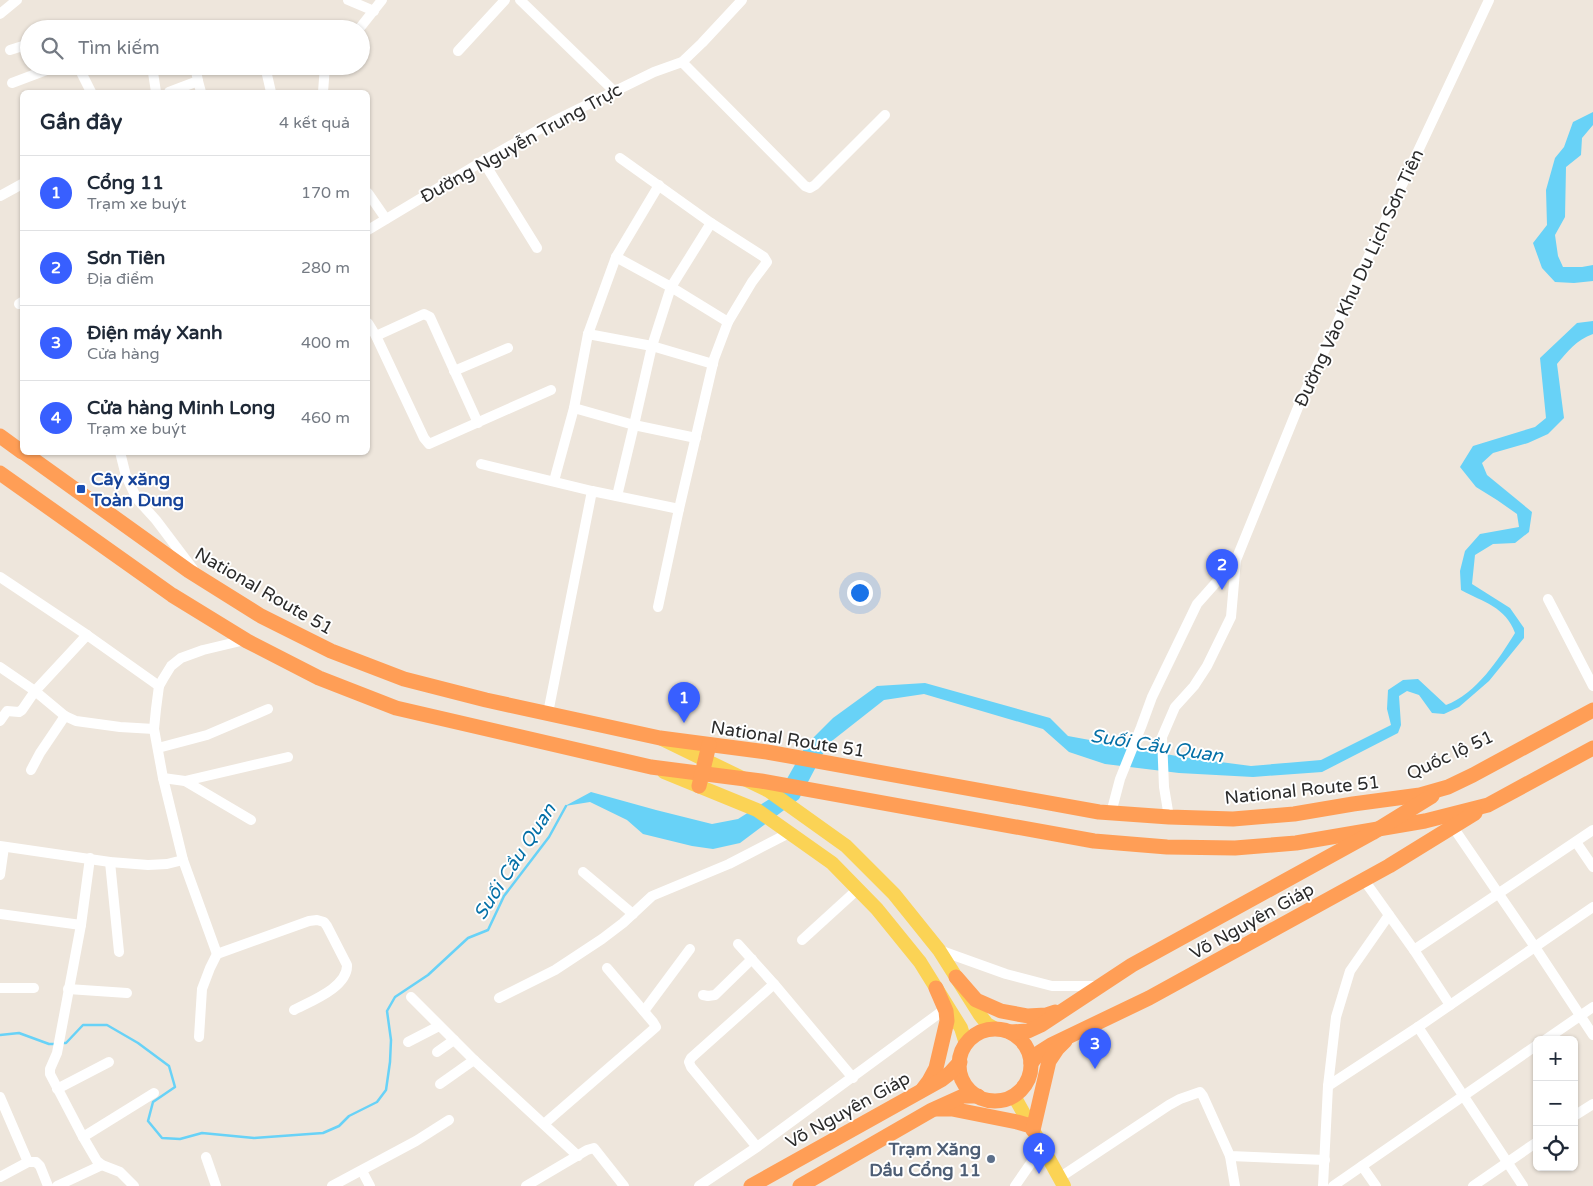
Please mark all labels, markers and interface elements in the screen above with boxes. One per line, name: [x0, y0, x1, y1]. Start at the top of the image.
search box: [20, 20, 370, 75]
icon: search: [38, 34, 66, 62]
text: Tìm kiếm: [78, 37, 160, 59]
street label: Đường Nguyễn Trung Trực: [417, 78, 625, 208]
text: Gần đây: [40, 110, 122, 135]
text: 4 kết quả: [279, 113, 350, 133]
street label: Đường Vào Khu Du Lịch Sơn Tiên: [1290, 146, 1428, 410]
text: Cổng 11: [87, 172, 164, 194]
text: 1: [51, 183, 61, 203]
text: 170 m: [301, 183, 350, 203]
text: Trạm xe buýt: [87, 194, 186, 214]
text: Sơn Tiên: [87, 247, 165, 269]
text: 2: [51, 258, 61, 278]
text: 280 m: [301, 258, 350, 278]
text: Địa điểm: [87, 269, 154, 289]
text: Điện máy Xanh: [87, 322, 223, 344]
text: 3: [51, 333, 61, 353]
text: 400 m: [301, 333, 350, 353]
text: Cửa hàng: [87, 344, 160, 364]
text: Cửa hàng Minh Long: [87, 397, 275, 419]
text: 4: [51, 408, 61, 428]
text: 460 m: [301, 408, 350, 428]
text: Trạm xe buýt: [87, 419, 186, 439]
place label: Cây xăng Toàn Dung: [90, 468, 184, 511]
marker: Cây xăng Toàn Dung: [75, 483, 87, 495]
street label: National Route 51: [191, 543, 337, 639]
pin: 2: [1206, 549, 1238, 590]
your location: [847, 580, 873, 606]
pin: 1: [668, 682, 700, 723]
street label: National Route 51: [709, 716, 867, 762]
water label: Suối Cầu Quan: [1089, 725, 1225, 767]
street label: Quốc lộ 51: [1403, 725, 1497, 785]
street label: National Route 51: [1223, 771, 1381, 809]
water label: Suối Cầu Quan: [469, 799, 561, 924]
street label: Võ Nguyên Giáp: [1186, 878, 1318, 964]
pin: 3: [1079, 1028, 1111, 1069]
map controls: [1533, 1036, 1578, 1171]
button: +: [1533, 1036, 1578, 1081]
street label: Võ Nguyên Giáp: [782, 1067, 914, 1153]
button: −: [1533, 1081, 1578, 1126]
button: locate: [1533, 1126, 1578, 1171]
pin: 4: [1023, 1133, 1055, 1174]
place label: Trạm Xăng Dầu Cổng 11: [869, 1138, 981, 1181]
marker: Trạm Xăng Dầu Cổng 11: [985, 1153, 997, 1165]

